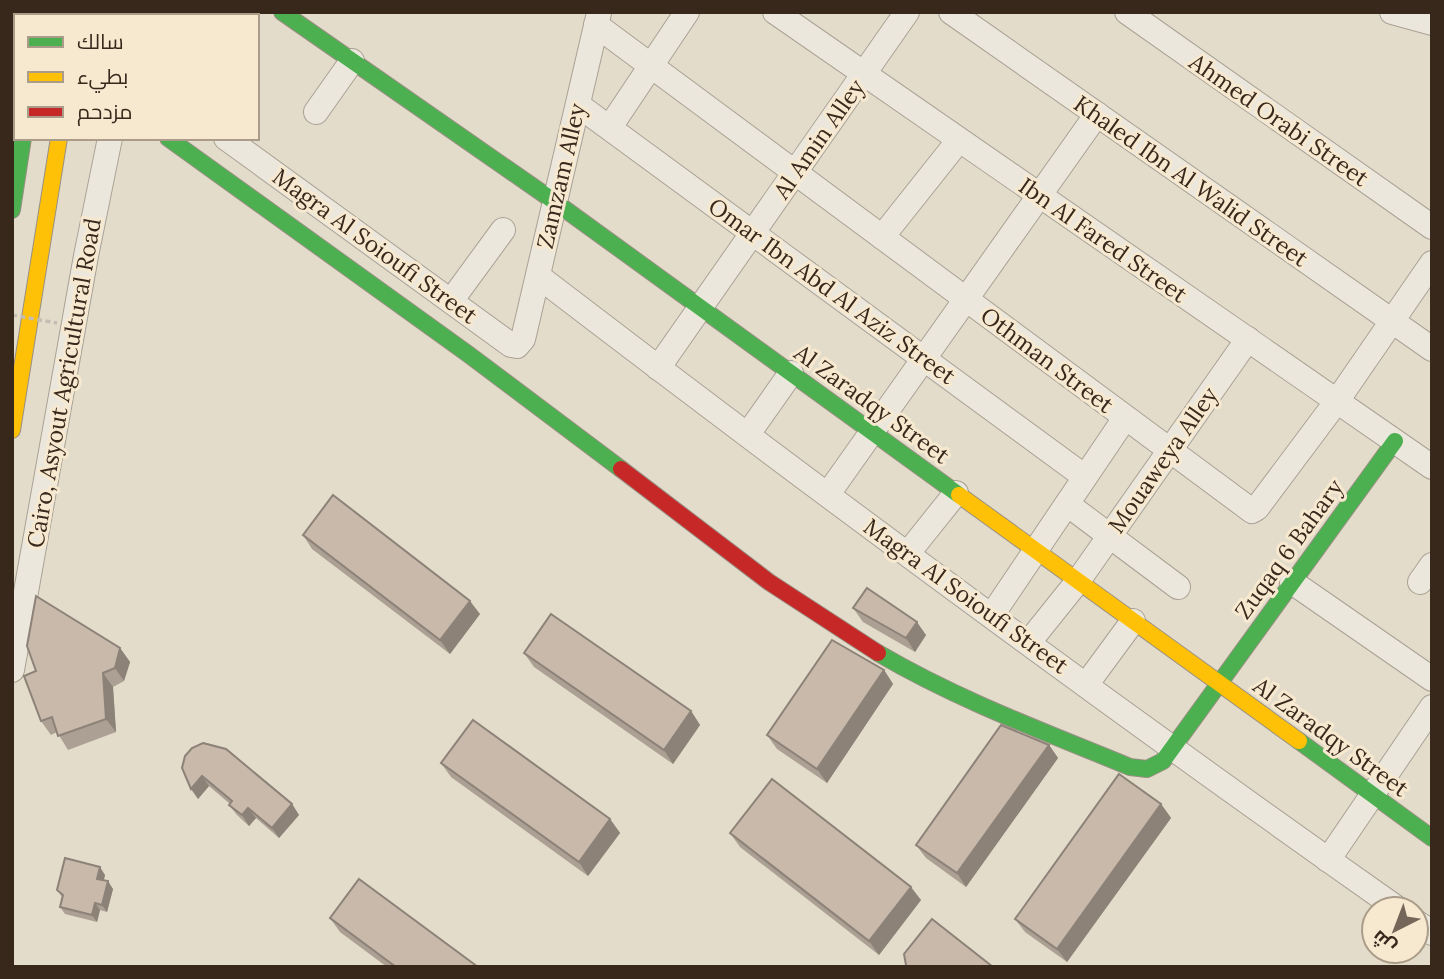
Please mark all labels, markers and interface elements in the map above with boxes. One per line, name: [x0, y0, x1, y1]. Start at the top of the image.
legend: [14, 14, 259, 140]
text: سالك: [77, 28, 124, 55]
street label: Ahmed Orabi Street: [1183, 46, 1374, 192]
text: بطيء: [77, 63, 128, 93]
street label: Al Amin Alley: [766, 73, 871, 205]
street label: Khaled Ibn Al Walid Street: [1069, 89, 1314, 273]
text: مزدحم: [77, 98, 132, 126]
street label: Zamzam Alley: [530, 100, 591, 251]
street label: Magra Al Soioufi Street: [267, 162, 483, 330]
street label: Ibn Al Fared Street: [1014, 171, 1193, 308]
street label: Omar Ibn Abd Al Aziz Street: [703, 191, 962, 390]
street label: Cairo, Asyout Agricultural Road: [20, 216, 107, 550]
street label: Othman Street: [975, 300, 1119, 419]
street label: Al Zaradqy Street: [788, 337, 956, 470]
street label: Mouaweya Alley: [1101, 380, 1224, 538]
street label: Zuqaq 6 Bahary: [1228, 472, 1350, 624]
street label: Magra Al Soioufi Street: [858, 512, 1074, 680]
street label: Al Zaradqy Street: [1247, 670, 1415, 803]
north arrow: [1360, 895, 1430, 965]
text: ش: [1367, 926, 1401, 960]

